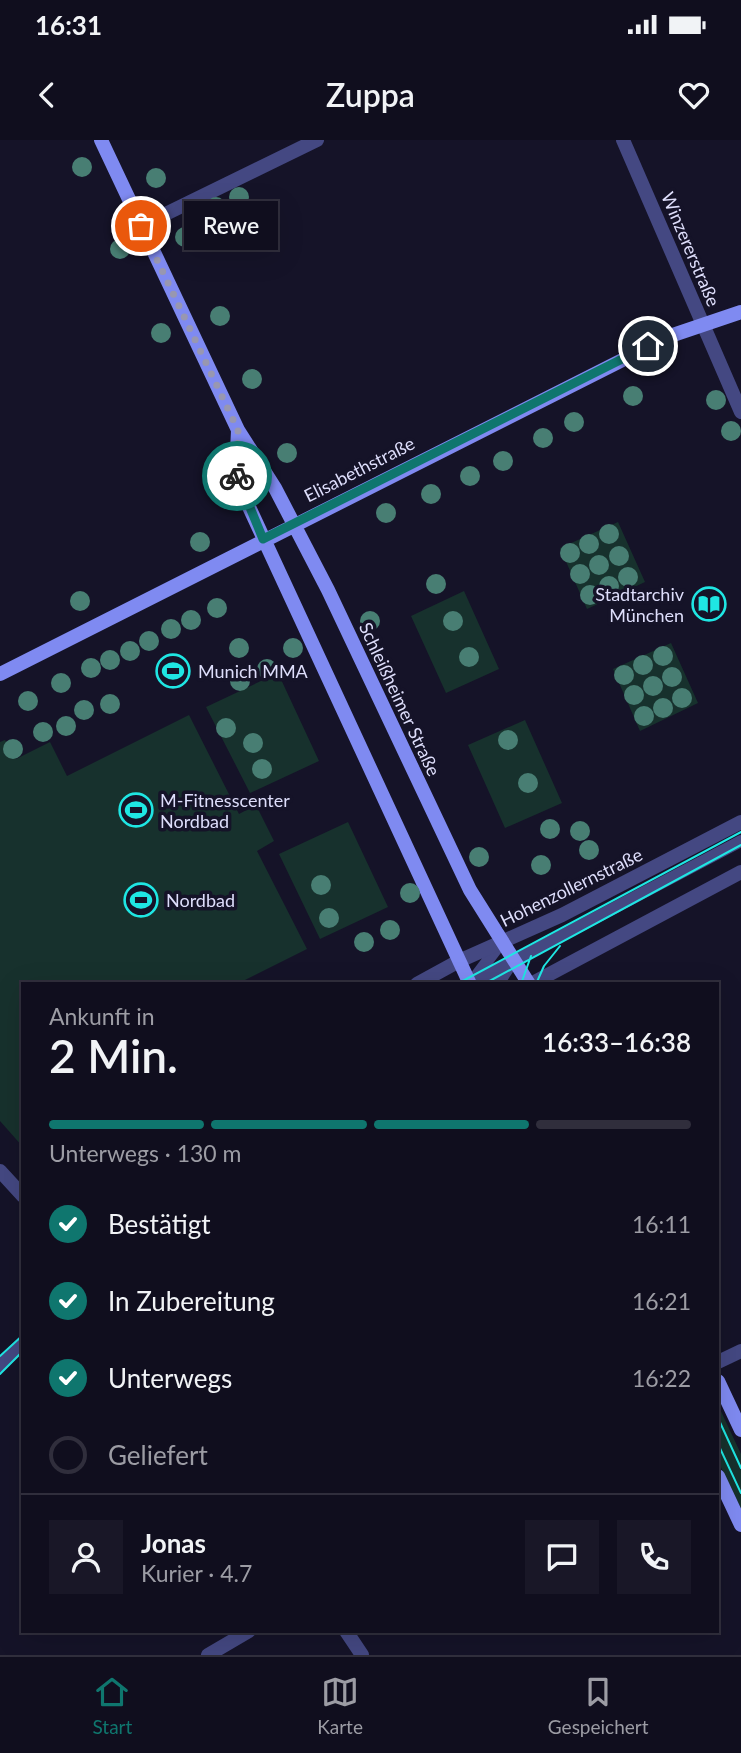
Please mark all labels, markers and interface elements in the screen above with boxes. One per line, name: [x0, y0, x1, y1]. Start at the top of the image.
text: 16:31: [35, 9, 102, 41]
text: Zuppa: [326, 75, 415, 114]
icon: back: [28, 76, 66, 114]
icon: heart: [675, 76, 713, 114]
street label: Winzererstraße: [657, 188, 725, 310]
pin: [111, 196, 171, 256]
callout: Rewe: [183, 202, 278, 250]
icon: bag: [122, 207, 160, 245]
text: Rewe: [203, 211, 259, 239]
pin: [618, 316, 678, 376]
icon: home: [629, 327, 667, 365]
street label: Elisabethstraße: [300, 432, 418, 506]
courier: [202, 441, 272, 511]
icon: bike: [218, 457, 256, 495]
place label: Stadtarchiv München: [595, 583, 685, 626]
library icon: Stadtarchiv München: [690, 585, 728, 623]
street label: Schleißheimer Straße: [355, 619, 445, 779]
sports icon: Munich MMA: [154, 652, 192, 690]
place label: Munich MMA: [198, 660, 309, 682]
place label: M-Fitnesscenter Nordbad: [160, 789, 290, 832]
sports icon: M-Fitnesscenter Nordbad: [117, 791, 155, 829]
street label: Hohenzollernstraße: [496, 843, 646, 931]
sports icon: Nordbad: [122, 881, 160, 919]
place label: Nordbad: [166, 889, 235, 911]
text: Ankunft in: [49, 1002, 155, 1030]
text: 16:33–16:38: [542, 1026, 691, 1058]
text: 2 Min.: [49, 1028, 178, 1083]
text: Unterwegs · 130 m: [49, 1139, 242, 1167]
icon: check: [49, 1205, 87, 1243]
text: Bestätigt: [108, 1208, 211, 1240]
text: 16:11: [632, 1210, 691, 1238]
icon: check: [49, 1282, 87, 1320]
text: In Zubereitung: [108, 1285, 275, 1317]
text: 16:21: [632, 1287, 691, 1315]
icon: check: [49, 1359, 87, 1397]
text: Unterwegs: [108, 1362, 232, 1394]
text: 16:22: [632, 1364, 691, 1392]
text: Geliefert: [108, 1439, 208, 1471]
button: person: [49, 1520, 123, 1594]
button: chat: [525, 1520, 599, 1594]
button: phone: [617, 1520, 691, 1594]
text: Jonas: [141, 1527, 206, 1559]
text: Kurier · 4.7: [141, 1559, 252, 1587]
tab: Start: [92, 1673, 132, 1738]
tab: Karte: [317, 1673, 363, 1738]
tab: Gespeichert: [548, 1673, 649, 1738]

